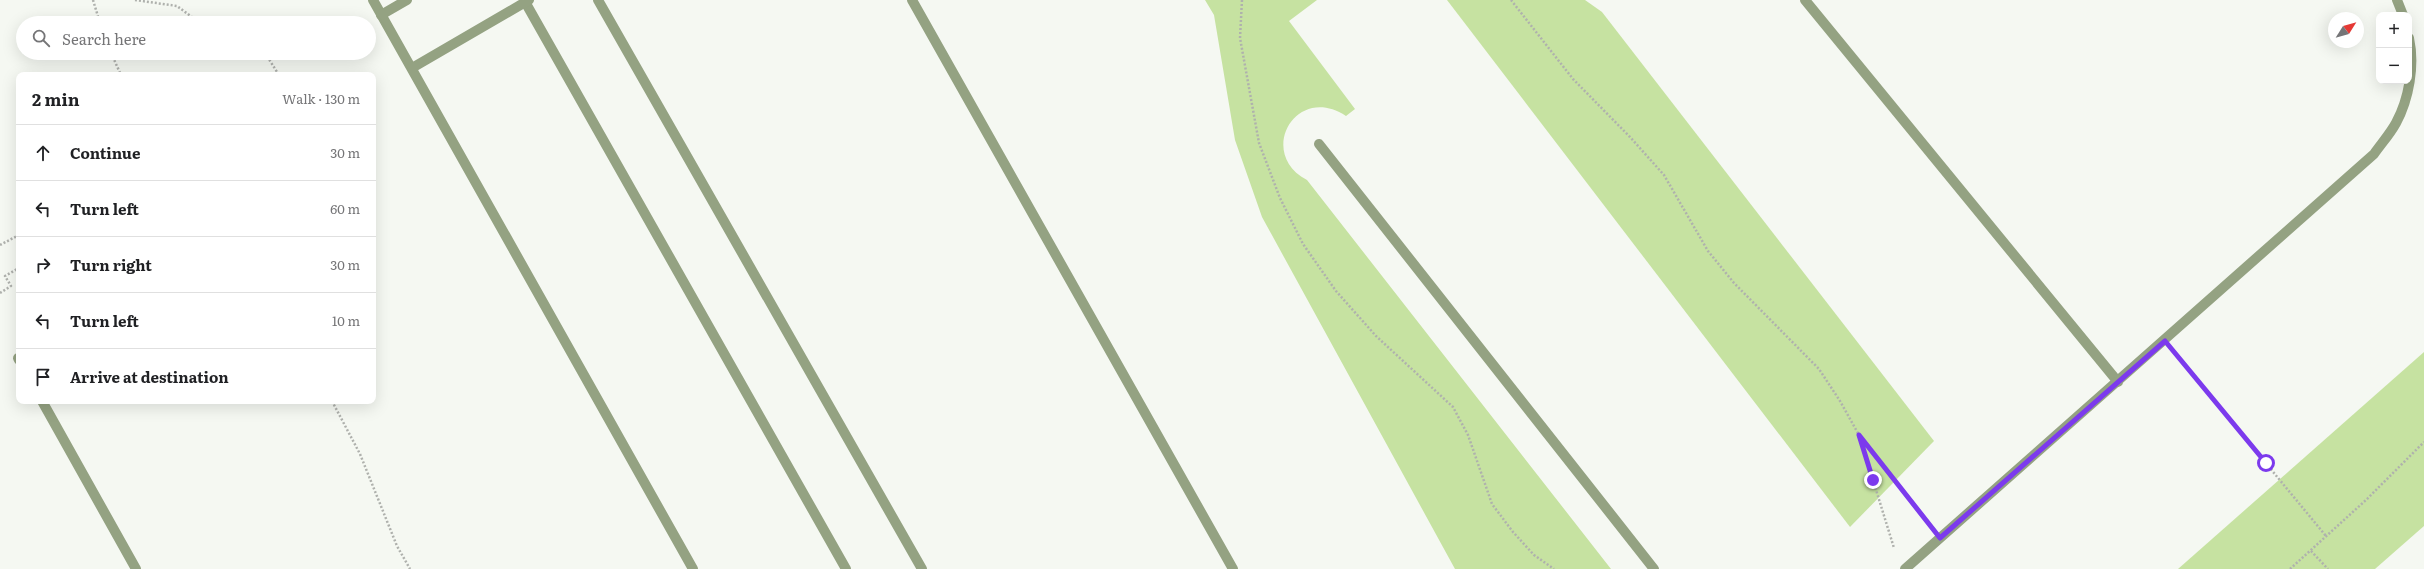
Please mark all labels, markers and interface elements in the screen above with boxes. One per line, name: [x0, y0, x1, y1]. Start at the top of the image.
north arrow: [2328, 12, 2364, 48]
map controls: [2376, 12, 2412, 84]
button: +: [2376, 12, 2412, 48]
search box: [16, 16, 376, 60]
icon: search: [30, 27, 52, 49]
text: Search here: [62, 27, 146, 50]
button: −: [2376, 48, 2412, 84]
text: 2 min: [32, 86, 80, 111]
text: Walk · 130 m: [282, 89, 360, 108]
text: Continue: [70, 141, 140, 164]
icon: ahead: [32, 142, 54, 164]
text: 30 m: [330, 143, 360, 162]
text: Turn left: [70, 197, 139, 220]
icon: left: [32, 198, 54, 220]
text: 60 m: [330, 199, 360, 218]
text: Turn right: [70, 253, 152, 276]
icon: right: [32, 254, 54, 276]
text: 30 m: [330, 255, 360, 274]
text: Turn left: [70, 309, 139, 332]
icon: left: [32, 310, 54, 332]
text: 10 m: [332, 311, 360, 330]
text: Arrive at destination: [70, 365, 229, 388]
icon: arrive: [32, 366, 54, 388]
route start: [2257, 454, 2275, 472]
route end: [1864, 471, 1882, 489]

